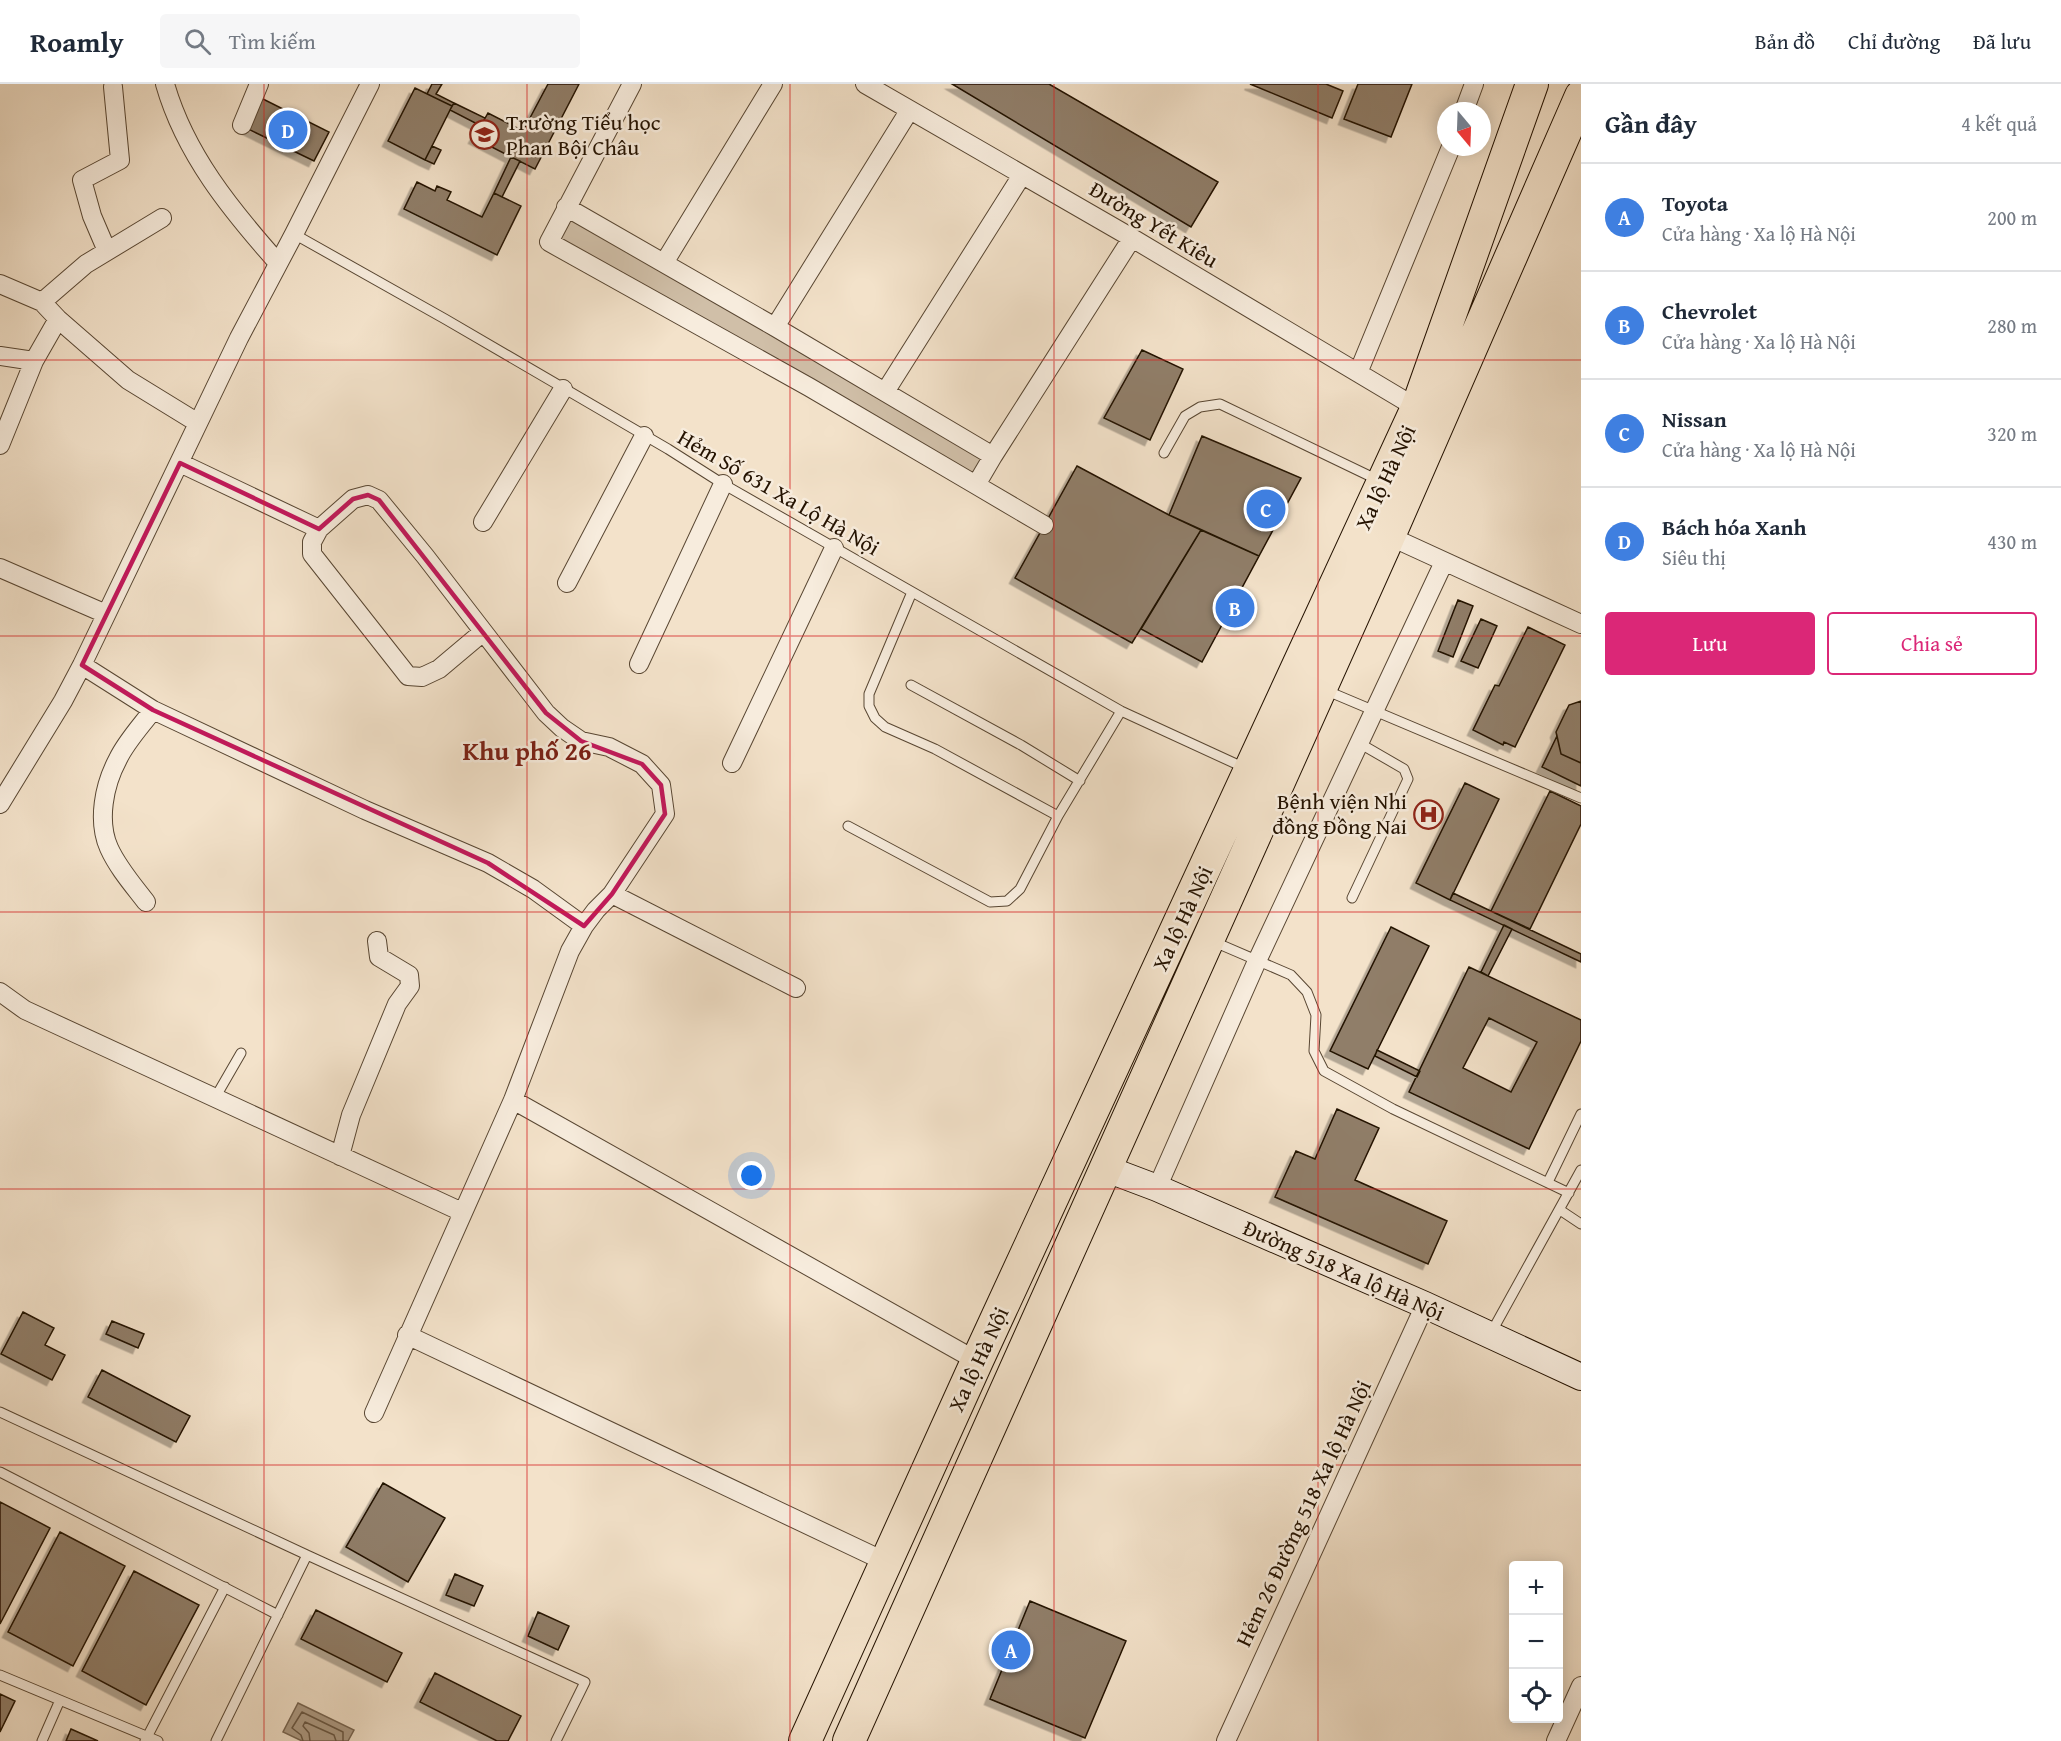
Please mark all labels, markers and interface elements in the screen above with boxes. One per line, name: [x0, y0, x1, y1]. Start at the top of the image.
search box: [160, 14, 580, 68]
text: Roamly: [30, 21, 124, 62]
icon: search: [181, 25, 214, 58]
text: Tìm kiếm: [229, 25, 316, 57]
text: Bản đồ: [1755, 26, 1815, 57]
text: Chỉ đường: [1848, 26, 1940, 57]
text: Đã lưu: [1973, 26, 2031, 57]
north arrow: [1437, 102, 1491, 156]
text: Gần đây: [1605, 104, 1697, 143]
place label: Trường Tiểu học Phan Bội Châu: [506, 106, 661, 163]
pin: D: [268, 108, 308, 152]
text: 4 kết quả: [1961, 109, 2037, 138]
school or university icon: Trường Tiểu học Phan Bội Châu: [469, 119, 501, 151]
street label: Đường Yết Kiêu: [1084, 173, 1225, 275]
text: Toyota: [1662, 187, 1728, 219]
text: A: [1618, 203, 1631, 232]
text: 200 m: [1987, 203, 2037, 232]
text: Cửa hàng · Xa lộ Hà Nội: [1662, 219, 1856, 248]
text: Chevrolet: [1662, 295, 1757, 327]
text: B: [1618, 311, 1631, 340]
text: 280 m: [1987, 311, 2037, 340]
text: Cửa hàng · Xa lộ Hà Nội: [1662, 327, 1856, 356]
text: Nissan: [1662, 403, 1727, 435]
street label: Xa lộ Hà Nội: [1347, 419, 1423, 535]
text: C: [1619, 419, 1630, 448]
text: 320 m: [1987, 419, 2037, 448]
street label: Hẻm Số 631 Xa Lộ Hà Nội: [672, 421, 886, 563]
text: Cửa hàng · Xa lộ Hà Nội: [1662, 435, 1856, 464]
pin: C: [1246, 486, 1286, 532]
text: Bách hóa Xanh: [1662, 511, 1807, 543]
text: D: [1618, 527, 1631, 556]
text: 430 m: [1987, 527, 2037, 556]
text: Siêu thị: [1662, 543, 1726, 572]
pin: B: [1216, 586, 1254, 630]
button: Lưu: [1605, 612, 1815, 675]
button: Chia sẻ: [1827, 612, 2037, 675]
district label: Khu phố 26: [462, 731, 592, 770]
place label: Bệnh viện Nhi đồng Đồng Nai: [1272, 785, 1407, 842]
hospital icon: Bệnh viện Nhi đồng Đồng Nai: [1412, 798, 1444, 830]
street label: Xa lộ Hà Nội: [1144, 860, 1220, 976]
your location: [737, 1161, 766, 1190]
street label: Đường 518 Xa lộ Hà Nội: [1238, 1211, 1450, 1329]
street label: Xa lộ Hà Nội: [940, 1301, 1016, 1417]
street label: Hẻm 26 Đường 518 Xa lộ Hà Nội: [1227, 1374, 1379, 1652]
map controls: [1509, 1561, 1563, 1723]
button: +: [1509, 1561, 1563, 1615]
button: −: [1509, 1615, 1563, 1669]
pin: A: [992, 1628, 1030, 1672]
button: locate: [1509, 1669, 1563, 1723]

